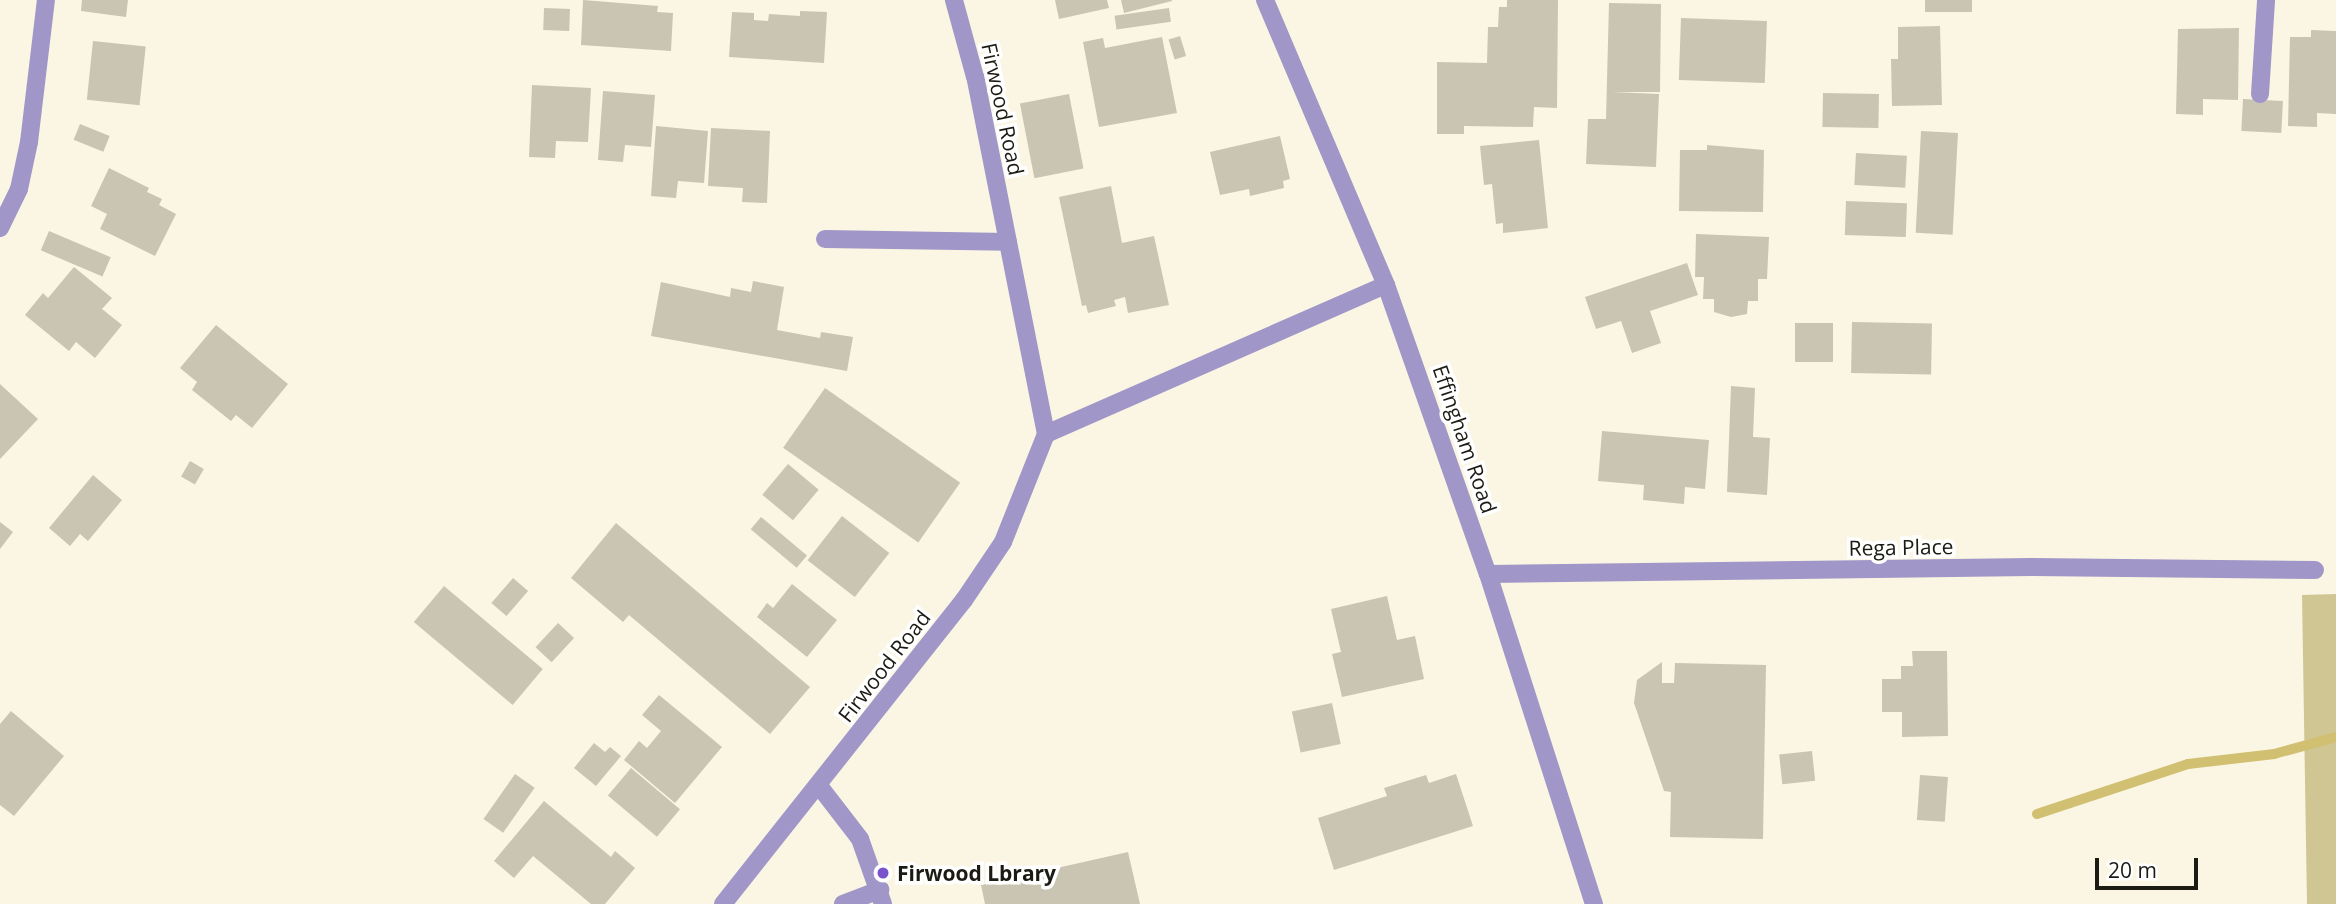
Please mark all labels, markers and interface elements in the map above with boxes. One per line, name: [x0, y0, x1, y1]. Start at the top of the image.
street label: Firwood Road: [977, 41, 1029, 177]
street label: Effingham Road: [1428, 362, 1502, 516]
street label: Rega Place: [1848, 533, 1954, 561]
street label: Firwood Road: [833, 605, 935, 727]
scale bar: [2098, 844, 2201, 888]
text: 20 m: [2108, 856, 2157, 884]
place label: Firwood Lbrary: [897, 860, 1056, 886]
marker: Firwood Lbrary: [875, 865, 891, 881]

